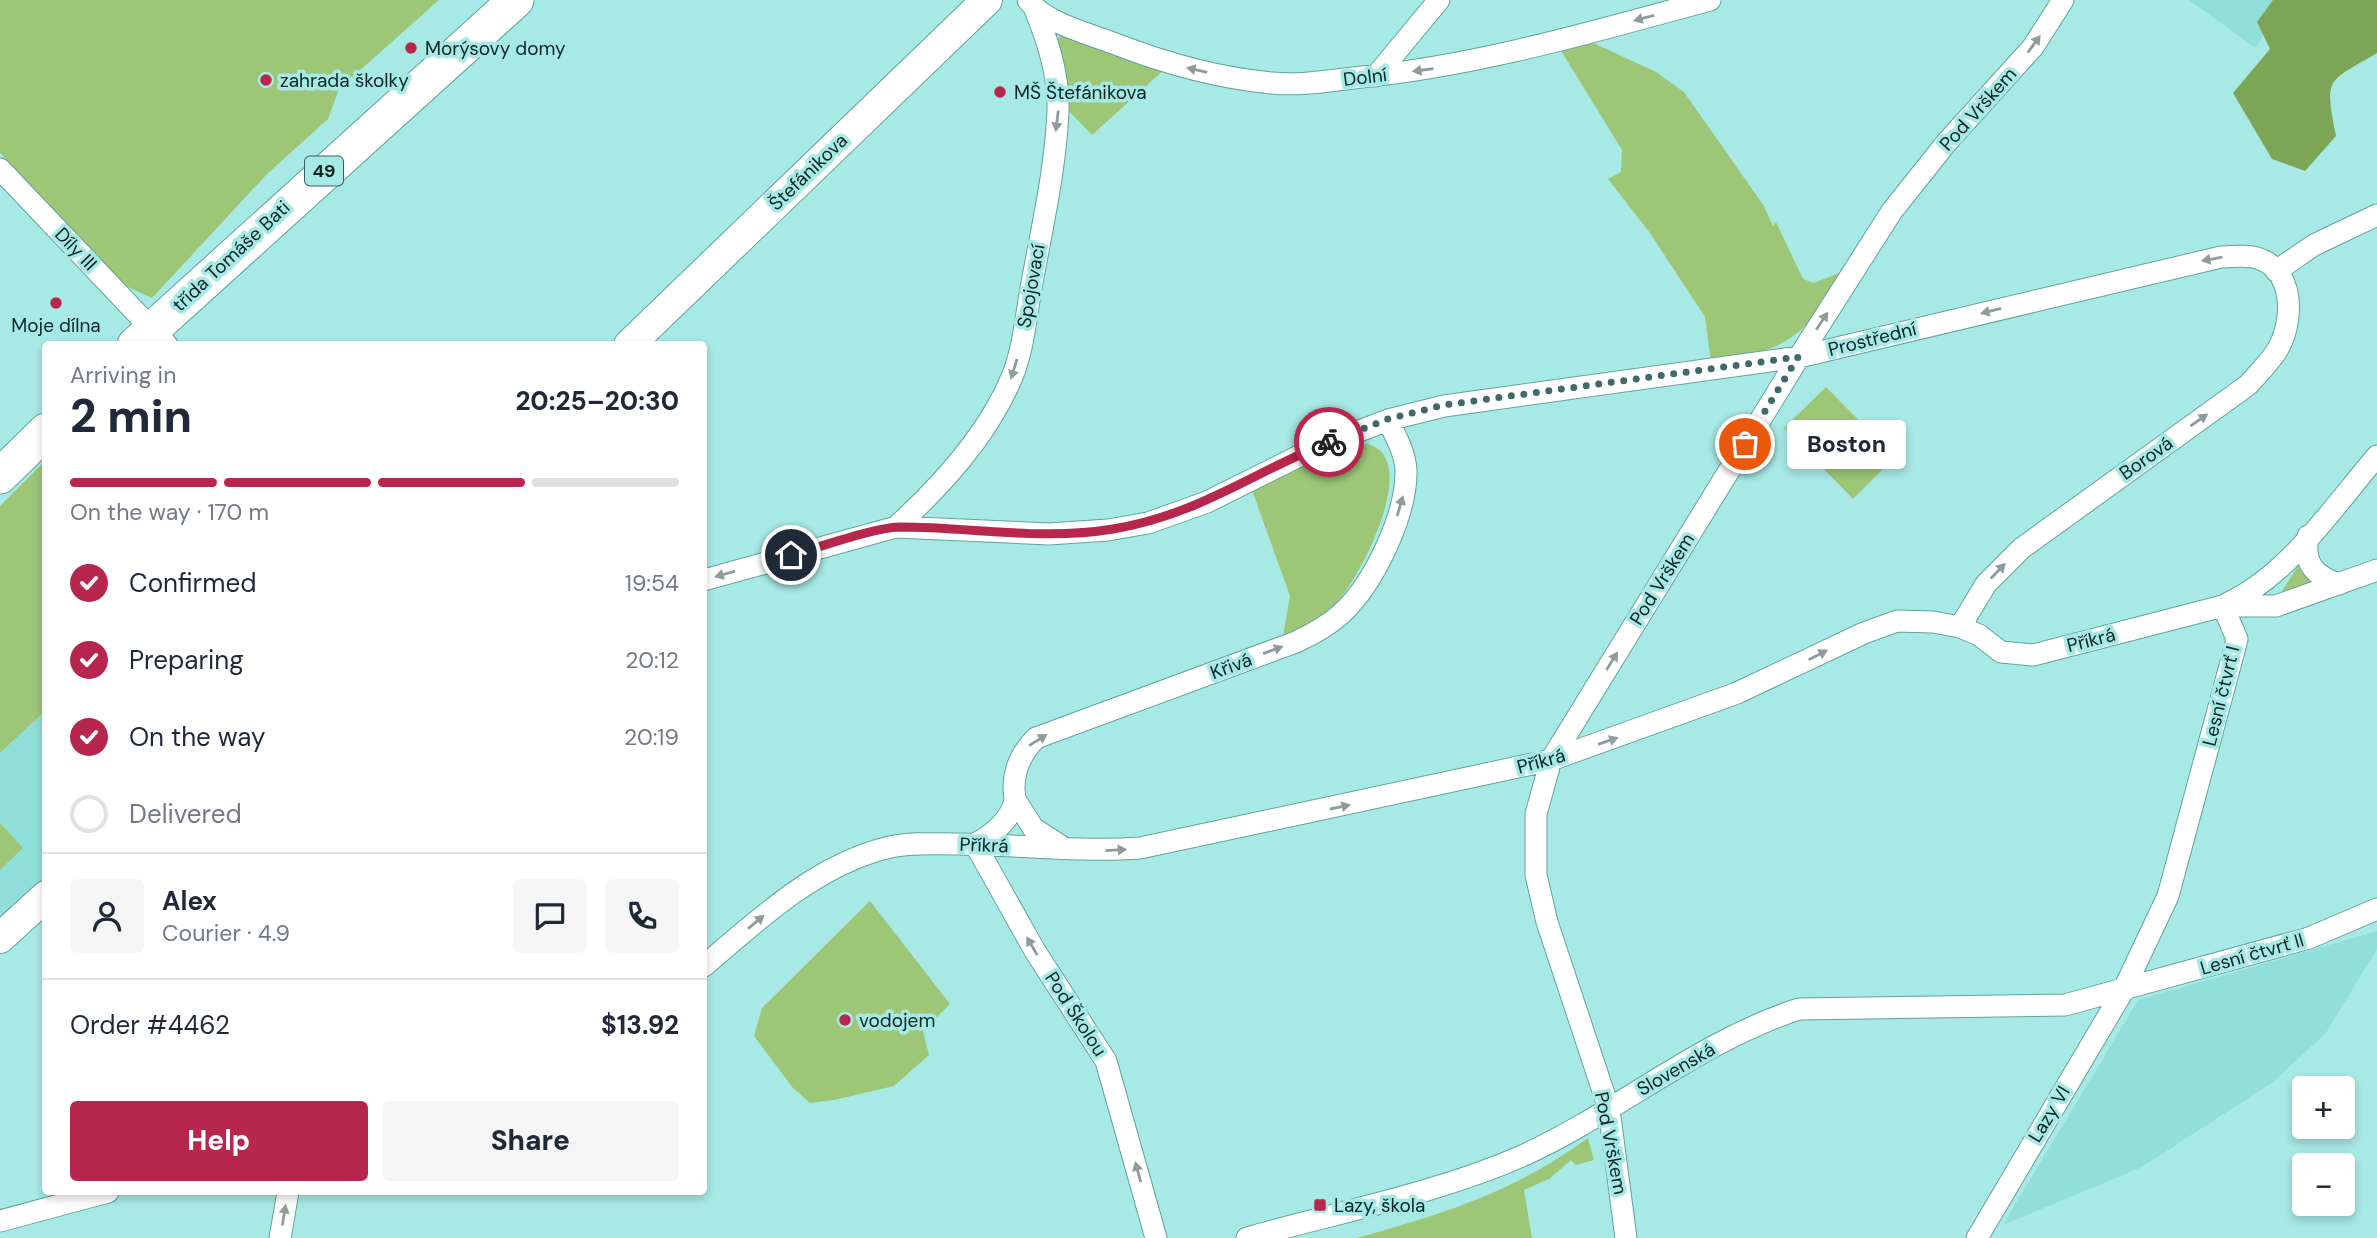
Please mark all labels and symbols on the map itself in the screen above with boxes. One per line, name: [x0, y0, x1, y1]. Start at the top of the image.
one-way arrow: [1633, 13, 1655, 24]
one-way arrow: [2027, 35, 2041, 53]
place label: Morýsovy domy: [425, 36, 566, 61]
marker: Morýsovy domy: [403, 40, 419, 56]
street label: Dolní: [1342, 62, 1389, 92]
street label: Pod Vrškem: [1934, 62, 2022, 156]
one-way arrow: [1186, 64, 1208, 75]
one-way arrow: [1412, 64, 1434, 75]
place label: zahrada školky: [280, 68, 409, 93]
marker: zahrada školky: [258, 72, 274, 88]
place label: MŠ Štefánikova: [1014, 80, 1147, 105]
marker: MŠ Štefánikova: [992, 84, 1008, 100]
one-way arrow: [1051, 110, 1062, 132]
street label: Štefánikova: [763, 128, 853, 216]
road number: 49: [305, 156, 343, 186]
street label: třída Tomáše Bati: [167, 195, 295, 317]
street label: Díly III: [49, 222, 103, 276]
street label: Spojovací: [1011, 241, 1051, 330]
one-way arrow: [2201, 254, 2223, 265]
marker: Moje dílna: [48, 295, 64, 311]
one-way arrow: [1980, 306, 2002, 317]
one-way arrow: [1815, 311, 1828, 331]
place label: Moje dílna: [11, 313, 101, 338]
street label: Prostřední: [1825, 316, 1919, 362]
one-way arrow: [1008, 358, 1018, 379]
courier: [1294, 407, 1364, 477]
one-way arrow: [2190, 413, 2208, 427]
pin: [1715, 414, 1775, 474]
callout: Boston: [1787, 420, 1906, 468]
street label: Borová: [2114, 431, 2178, 485]
one-way arrow: [1395, 495, 1405, 516]
pin: [761, 525, 821, 585]
street label: Pod Vrškem: [1624, 528, 1700, 630]
one-way arrow: [1990, 563, 2006, 580]
one-way arrow: [714, 569, 735, 579]
street label: Příkrá: [2064, 622, 2118, 658]
street label: Lesní čtvrť I: [2197, 643, 2245, 749]
one-way arrow: [1262, 645, 1283, 656]
street label: Křivá: [1207, 647, 1255, 685]
one-way arrow: [1808, 650, 1828, 661]
one-way arrow: [1606, 651, 1618, 670]
one-way arrow: [1028, 734, 1048, 747]
one-way arrow: [1597, 735, 1618, 746]
street label: Příkrá: [1514, 743, 1568, 779]
one-way arrow: [1329, 801, 1351, 812]
street label: Příkrá: [959, 832, 1009, 858]
one-way arrow: [1106, 844, 1128, 855]
one-way arrow: [746, 915, 764, 930]
street label: Lesní čtvrť II: [2197, 927, 2307, 981]
one-way arrow: [1026, 937, 1039, 956]
street label: Pod Školou: [1039, 967, 1113, 1061]
place label: vodojem: [859, 1008, 935, 1033]
marker: vodojem: [837, 1012, 853, 1028]
street label: Slovenská: [1632, 1037, 1720, 1101]
street label: Lazy VI: [2022, 1081, 2076, 1147]
street label: Pod Vrškem: [1589, 1090, 1633, 1196]
one-way arrow: [1132, 1161, 1143, 1183]
place label: Lazy, škola: [1334, 1193, 1425, 1218]
marker: Lazy, škola: [1312, 1197, 1328, 1213]
one-way arrow: [279, 1204, 290, 1226]

